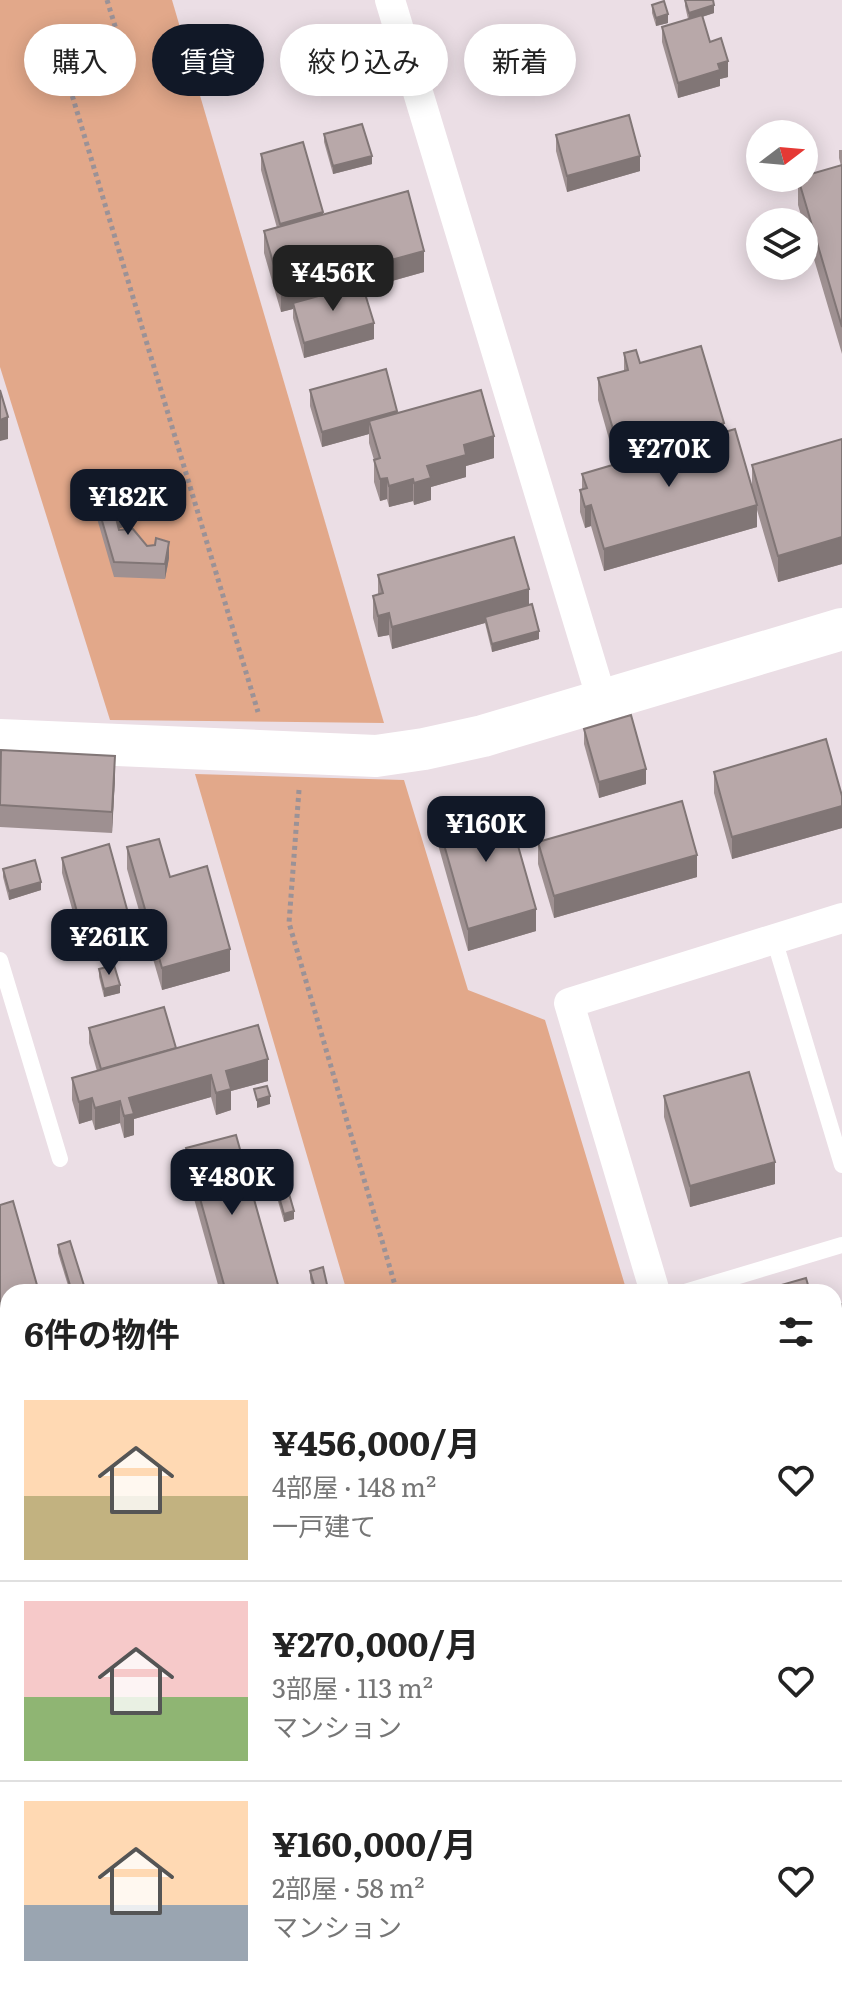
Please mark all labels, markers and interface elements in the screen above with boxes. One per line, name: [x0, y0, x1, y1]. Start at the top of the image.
chip: 購入: [24, 24, 136, 96]
chip: 賃貸: [152, 24, 264, 96]
chip: 絞り込み: [280, 24, 448, 96]
chip: 新着: [464, 24, 576, 96]
north arrow: [746, 120, 818, 192]
map controls: [746, 120, 818, 280]
button: layers: [746, 208, 818, 280]
pin: ¥456K: [277, 245, 389, 313]
text: ¥456K: [291, 251, 375, 290]
pin: ¥270K: [613, 421, 725, 489]
text: ¥270K: [627, 427, 711, 466]
pin: ¥182K: [72, 469, 184, 537]
text: ¥182K: [88, 475, 168, 514]
pin: ¥160K: [430, 796, 542, 864]
text: ¥160K: [445, 802, 527, 841]
pin: ¥261K: [53, 909, 165, 977]
text: ¥261K: [69, 915, 149, 954]
pin: ¥480K: [176, 1149, 288, 1217]
text: ¥480K: [189, 1155, 275, 1194]
text: 6件の物件: [24, 1307, 180, 1357]
icon: filters: [774, 1310, 818, 1354]
text: ¥456,000/月: [272, 1416, 481, 1466]
icon: home: [88, 1432, 184, 1528]
icon: heart: [774, 1458, 818, 1502]
text: 4部屋 · 148 m²: [272, 1466, 436, 1505]
text: 一戸建て: [272, 1505, 376, 1544]
text: ¥270,000/月: [272, 1617, 479, 1667]
icon: home: [88, 1633, 184, 1729]
icon: heart: [774, 1659, 818, 1703]
text: 3部屋 · 113 m²: [272, 1667, 433, 1706]
text: マンション: [272, 1706, 402, 1745]
text: ¥160,000/月: [272, 1817, 477, 1867]
icon: home: [88, 1833, 184, 1929]
icon: heart: [774, 1859, 818, 1903]
text: 2部屋 · 58 m²: [272, 1867, 425, 1906]
text: マンション: [272, 1906, 402, 1945]

